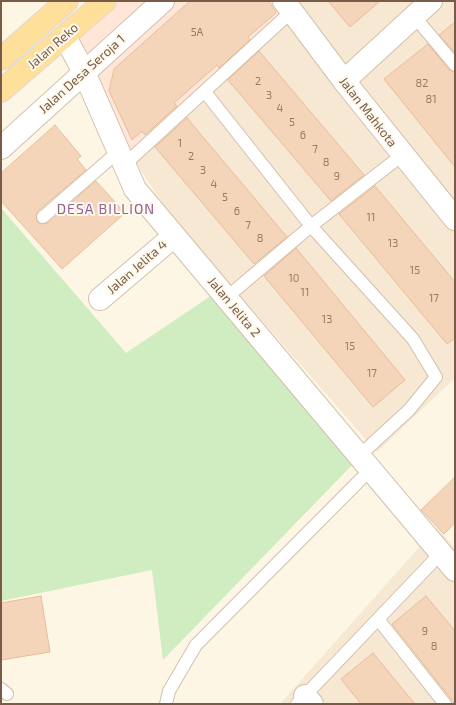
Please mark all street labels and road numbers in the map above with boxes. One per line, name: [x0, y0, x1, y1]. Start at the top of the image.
street label: Jalan Reko: [25, 20, 81, 72]
street label: Jalan Desa Seroja 1: [36, 31, 128, 117]
street label: Jalan Mahkota: [336, 74, 400, 150]
street label: Jalan Jelita 4: [104, 237, 170, 297]
street label: Jalan Jelita 2: [204, 274, 264, 340]

